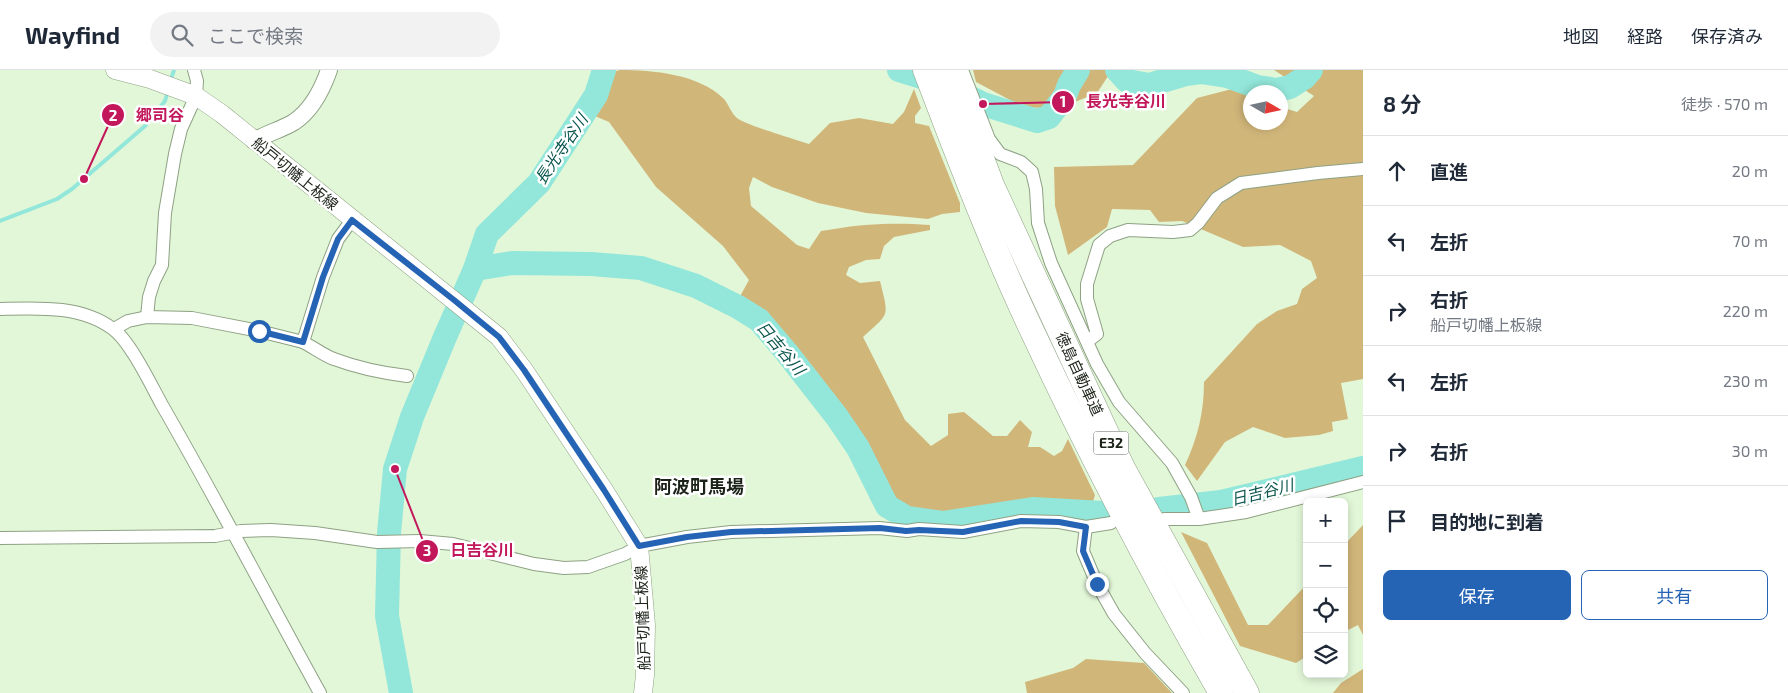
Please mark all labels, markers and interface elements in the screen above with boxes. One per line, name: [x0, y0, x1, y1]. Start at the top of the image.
search box: [150, 12, 500, 57]
text: Wayfind: [25, 20, 120, 49]
icon: search: [168, 21, 196, 49]
text: ここで検索: [208, 24, 303, 47]
text: 地図: [1563, 25, 1599, 47]
text: 経路: [1627, 25, 1663, 47]
text: 保存済み: [1691, 25, 1763, 47]
north arrow: [1243, 85, 1288, 130]
callout: 長光寺谷川: [1051, 86, 1176, 117]
text: 長光寺谷川: [1086, 91, 1166, 110]
text: 8 分: [1383, 91, 1422, 116]
text: 1: [1060, 92, 1066, 110]
text: 徒歩 · 570 m: [1681, 94, 1768, 113]
callout: 郷司谷: [101, 100, 194, 131]
text: 郷司谷: [136, 105, 184, 124]
text: 2: [109, 106, 118, 124]
water label: 長光寺谷川: [530, 109, 592, 187]
street label: 船戸切幡上板線: [249, 133, 342, 213]
icon: ahead: [1383, 157, 1411, 185]
text: 直進: [1430, 160, 1468, 183]
text: 20 m: [1732, 161, 1768, 180]
icon: left: [1383, 227, 1411, 255]
text: 左折: [1430, 230, 1468, 253]
text: 70 m: [1733, 231, 1768, 250]
text: 右折: [1430, 288, 1468, 311]
icon: right: [1383, 297, 1411, 325]
text: 220 m: [1723, 301, 1768, 320]
text: 船戸切幡上板線: [1430, 315, 1542, 334]
water label: 日吉谷川: [754, 317, 811, 380]
route start: [248, 320, 271, 343]
street label: 徳島自動車道: [1053, 329, 1107, 418]
icon: left: [1383, 367, 1411, 395]
text: 左折: [1430, 370, 1468, 393]
text: 230 m: [1723, 371, 1768, 390]
road number: E32: [1094, 432, 1128, 454]
icon: right: [1383, 437, 1411, 465]
text: 右折: [1430, 440, 1468, 463]
text: 30 m: [1732, 441, 1768, 460]
water label: 日吉谷川: [1229, 474, 1297, 508]
district label: 阿波町馬場: [654, 475, 744, 497]
map controls: [1303, 498, 1348, 678]
button: +: [1303, 498, 1348, 543]
icon: arrive: [1383, 507, 1411, 535]
text: 目的地に到着: [1430, 510, 1544, 533]
callout: 日吉谷川: [415, 535, 524, 566]
text: 日吉谷川: [450, 540, 514, 559]
text: 3: [423, 541, 431, 559]
button: −: [1303, 543, 1348, 588]
street label: 船戸切幡上板線: [631, 565, 653, 671]
button: 保存: [1383, 570, 1571, 620]
button: 共有: [1581, 570, 1768, 620]
route end: [1086, 573, 1109, 596]
button: locate: [1303, 588, 1348, 633]
button: layers: [1303, 633, 1348, 678]

